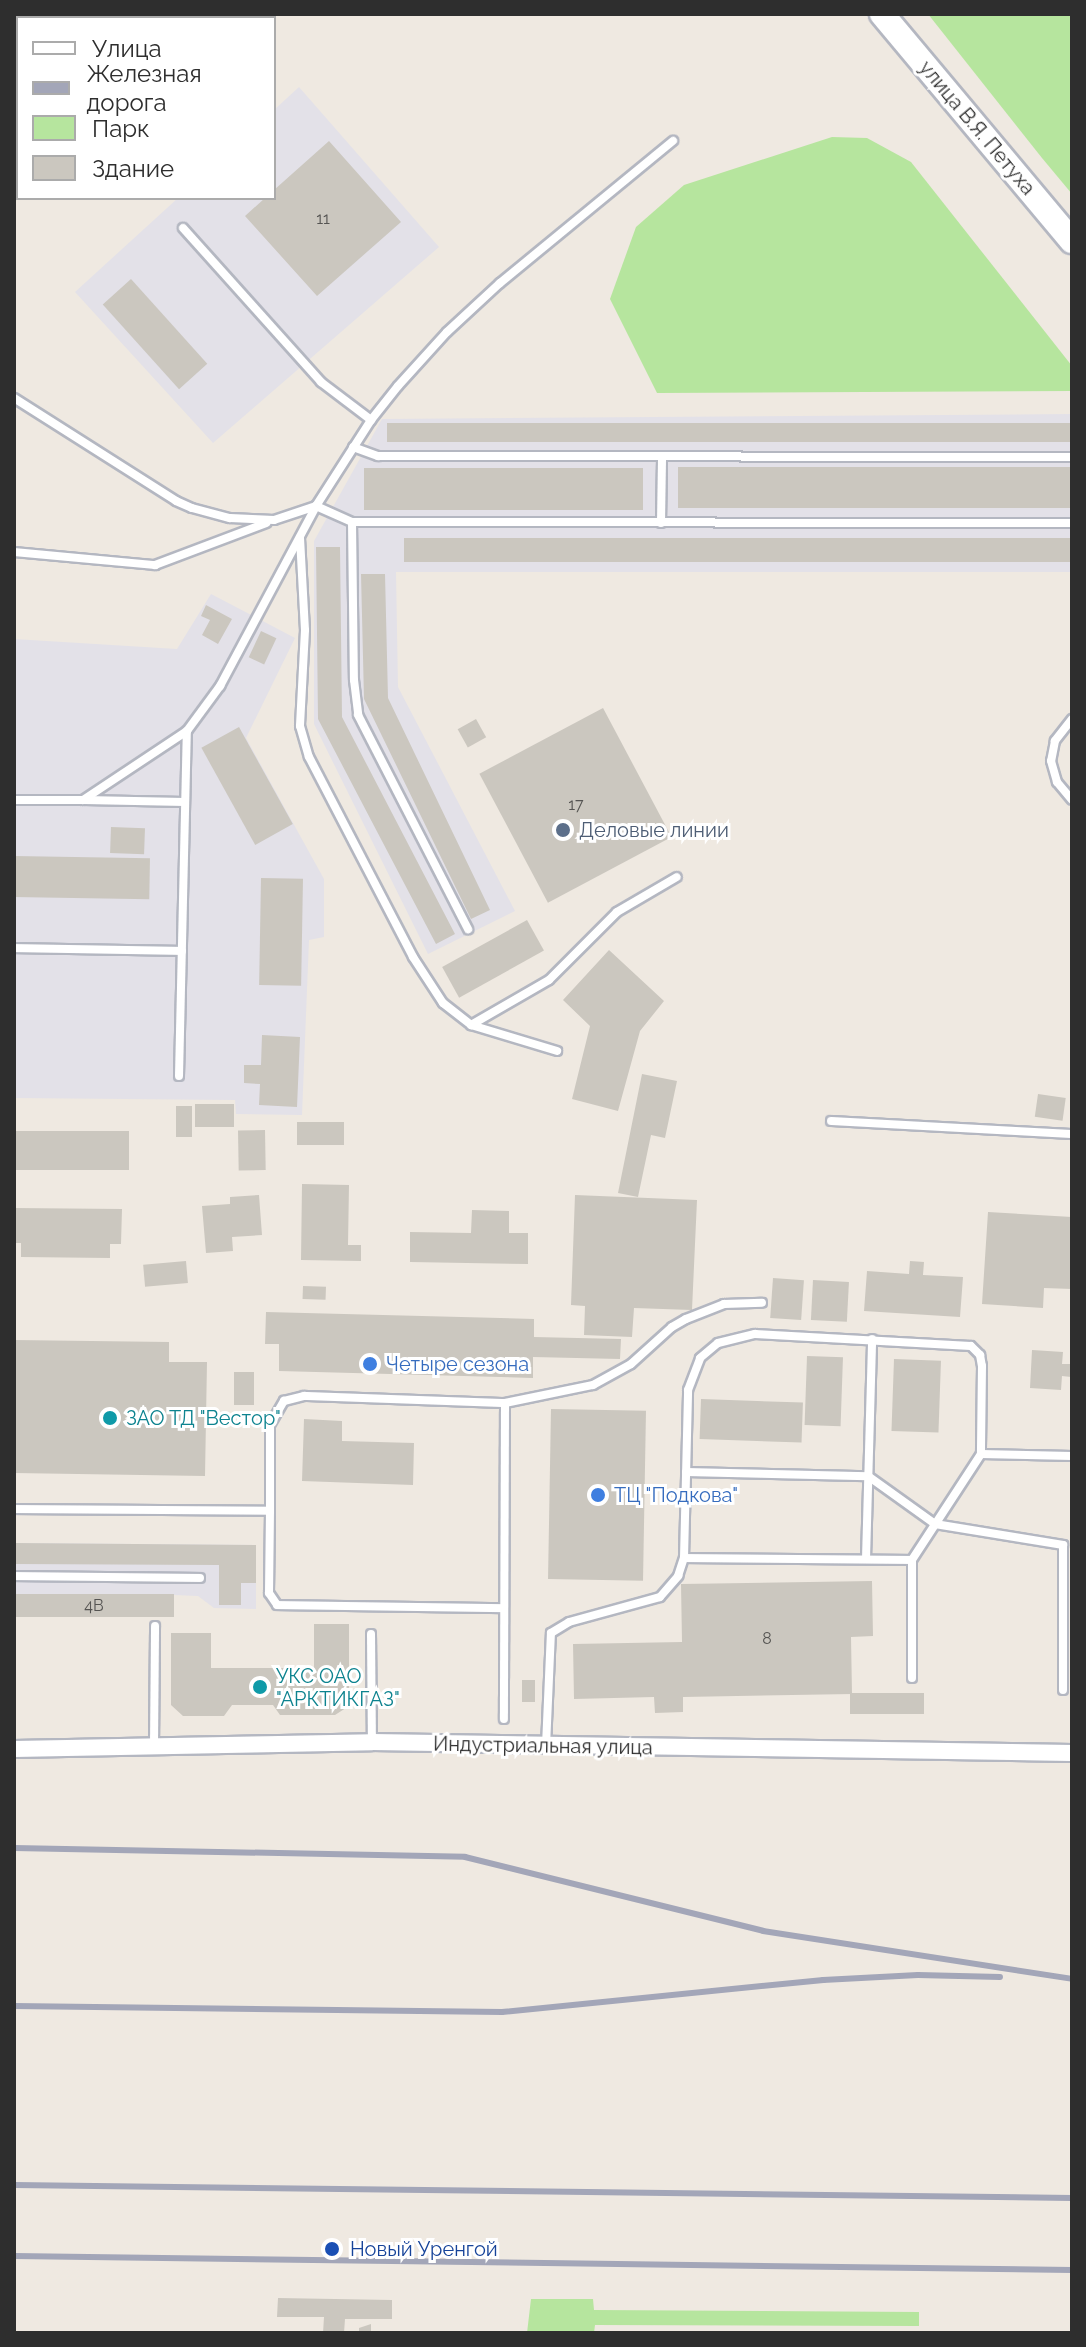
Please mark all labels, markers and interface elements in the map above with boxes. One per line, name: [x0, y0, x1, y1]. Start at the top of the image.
legend: [16, 16, 276, 200]
text: Улица: [92, 34, 162, 63]
street label: улица В.Я. Петуха: [914, 56, 1040, 200]
text: Железная дорога: [86, 59, 202, 117]
text: Парк: [92, 114, 150, 143]
text: Здание: [92, 154, 174, 183]
house number: 11: [316, 209, 330, 229]
house number: 17: [568, 795, 584, 815]
place label: Деловые линии: [579, 818, 729, 842]
marker: Деловые линии: [554, 821, 572, 839]
place label: Четыре сезона: [386, 1352, 529, 1376]
marker: Четыре сезона: [361, 1355, 379, 1373]
place label: ЗАО ТД "Вестор": [126, 1406, 282, 1430]
marker: ЗАО ТД "Вестор": [101, 1409, 119, 1427]
place label: ТЦ "Подкова": [614, 1483, 738, 1507]
marker: ТЦ "Подкова": [589, 1486, 607, 1504]
house number: 4В: [84, 1596, 104, 1616]
house number: 8: [762, 1629, 772, 1649]
place label: УКС ОАО "АРКТИКГАЗ": [276, 1664, 400, 1711]
marker: УКС ОАО "АРКТИКГАЗ": [251, 1678, 269, 1696]
street label: Индустриальная улица: [433, 1732, 653, 1760]
place label: Новый Уренгой: [350, 2237, 498, 2261]
marker: Новый Уренгой: [321, 2238, 343, 2260]

